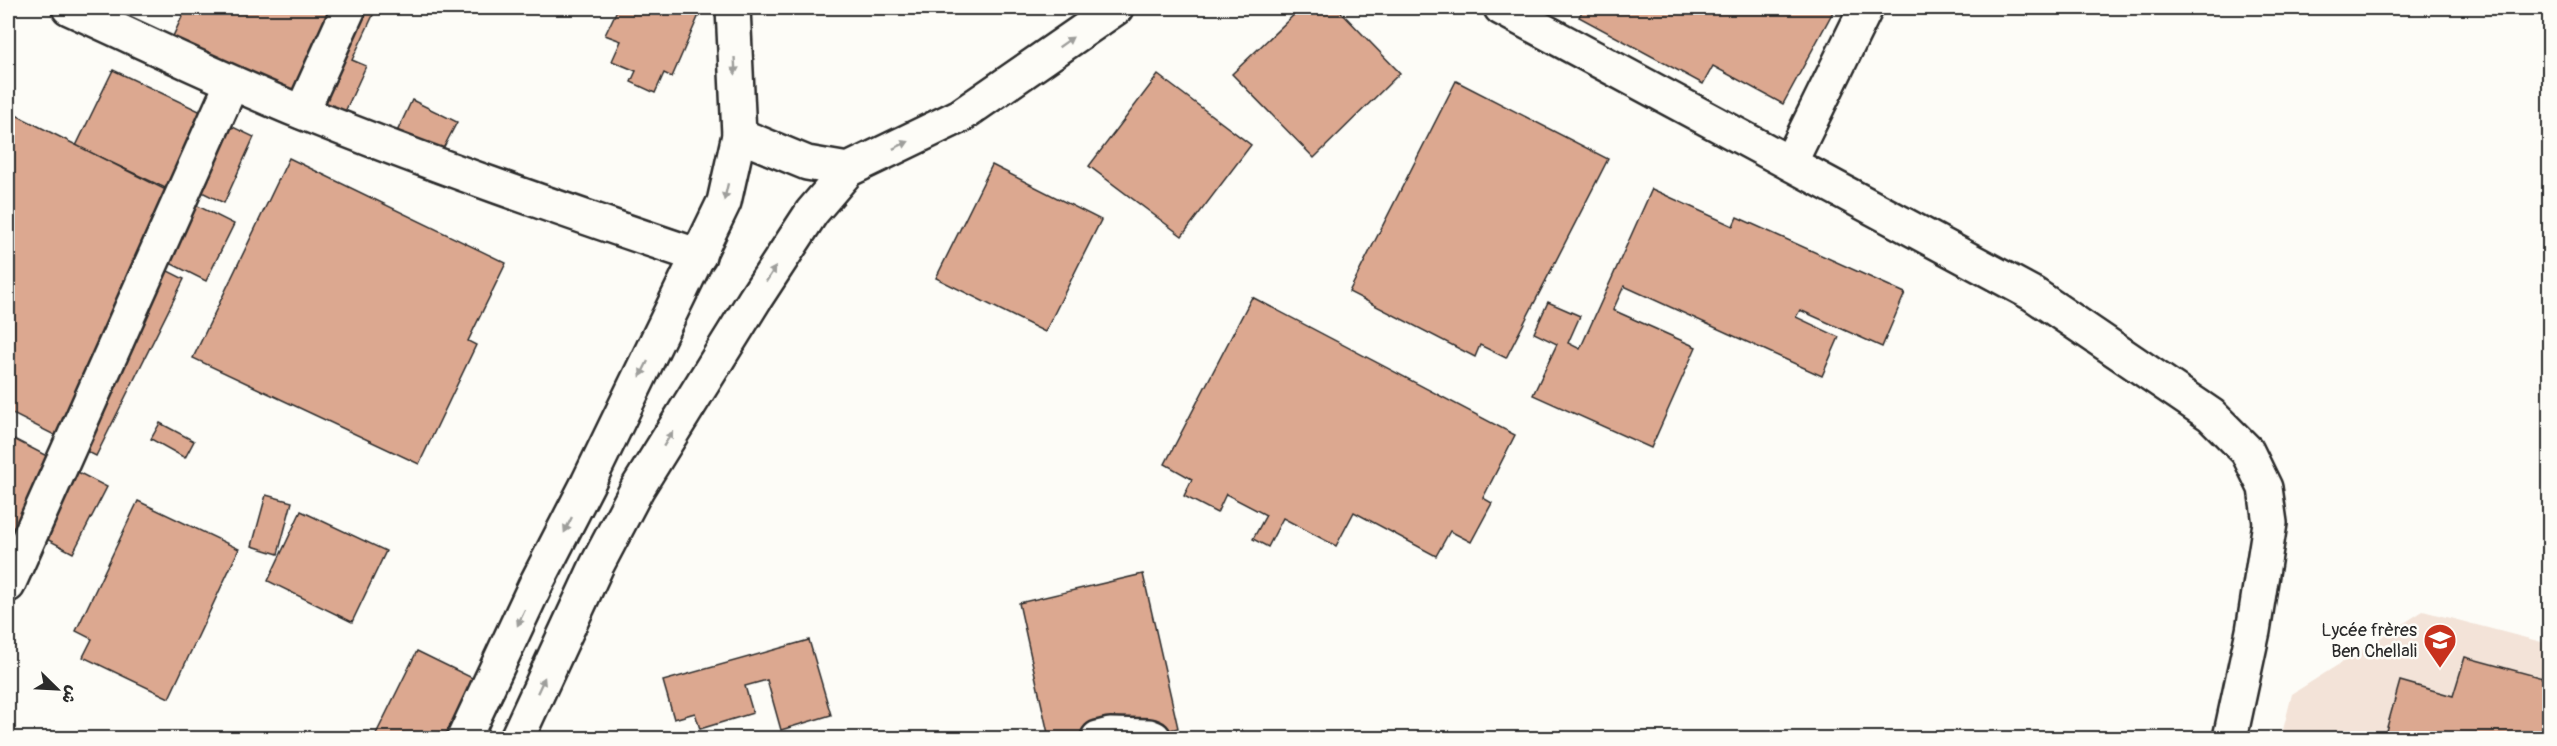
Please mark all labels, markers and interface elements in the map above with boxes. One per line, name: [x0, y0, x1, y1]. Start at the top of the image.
one-way arrow: [1058, 36, 1074, 48]
one-way arrow: [731, 56, 740, 75]
one-way arrow: [893, 140, 910, 149]
one-way arrow: [720, 183, 730, 202]
one-way arrow: [766, 265, 777, 282]
one-way arrow: [639, 361, 649, 378]
one-way arrow: [663, 431, 674, 447]
one-way arrow: [563, 516, 573, 534]
one-way arrow: [516, 610, 525, 627]
place label: Lycée frères Ben Chellali: [2321, 619, 2417, 663]
school or university icon: Lycée frères Ben Chellali: [2422, 622, 2458, 669]
north arrow: [27, 659, 87, 719]
one-way arrow: [537, 677, 546, 694]
text: ش: [57, 683, 83, 707]

